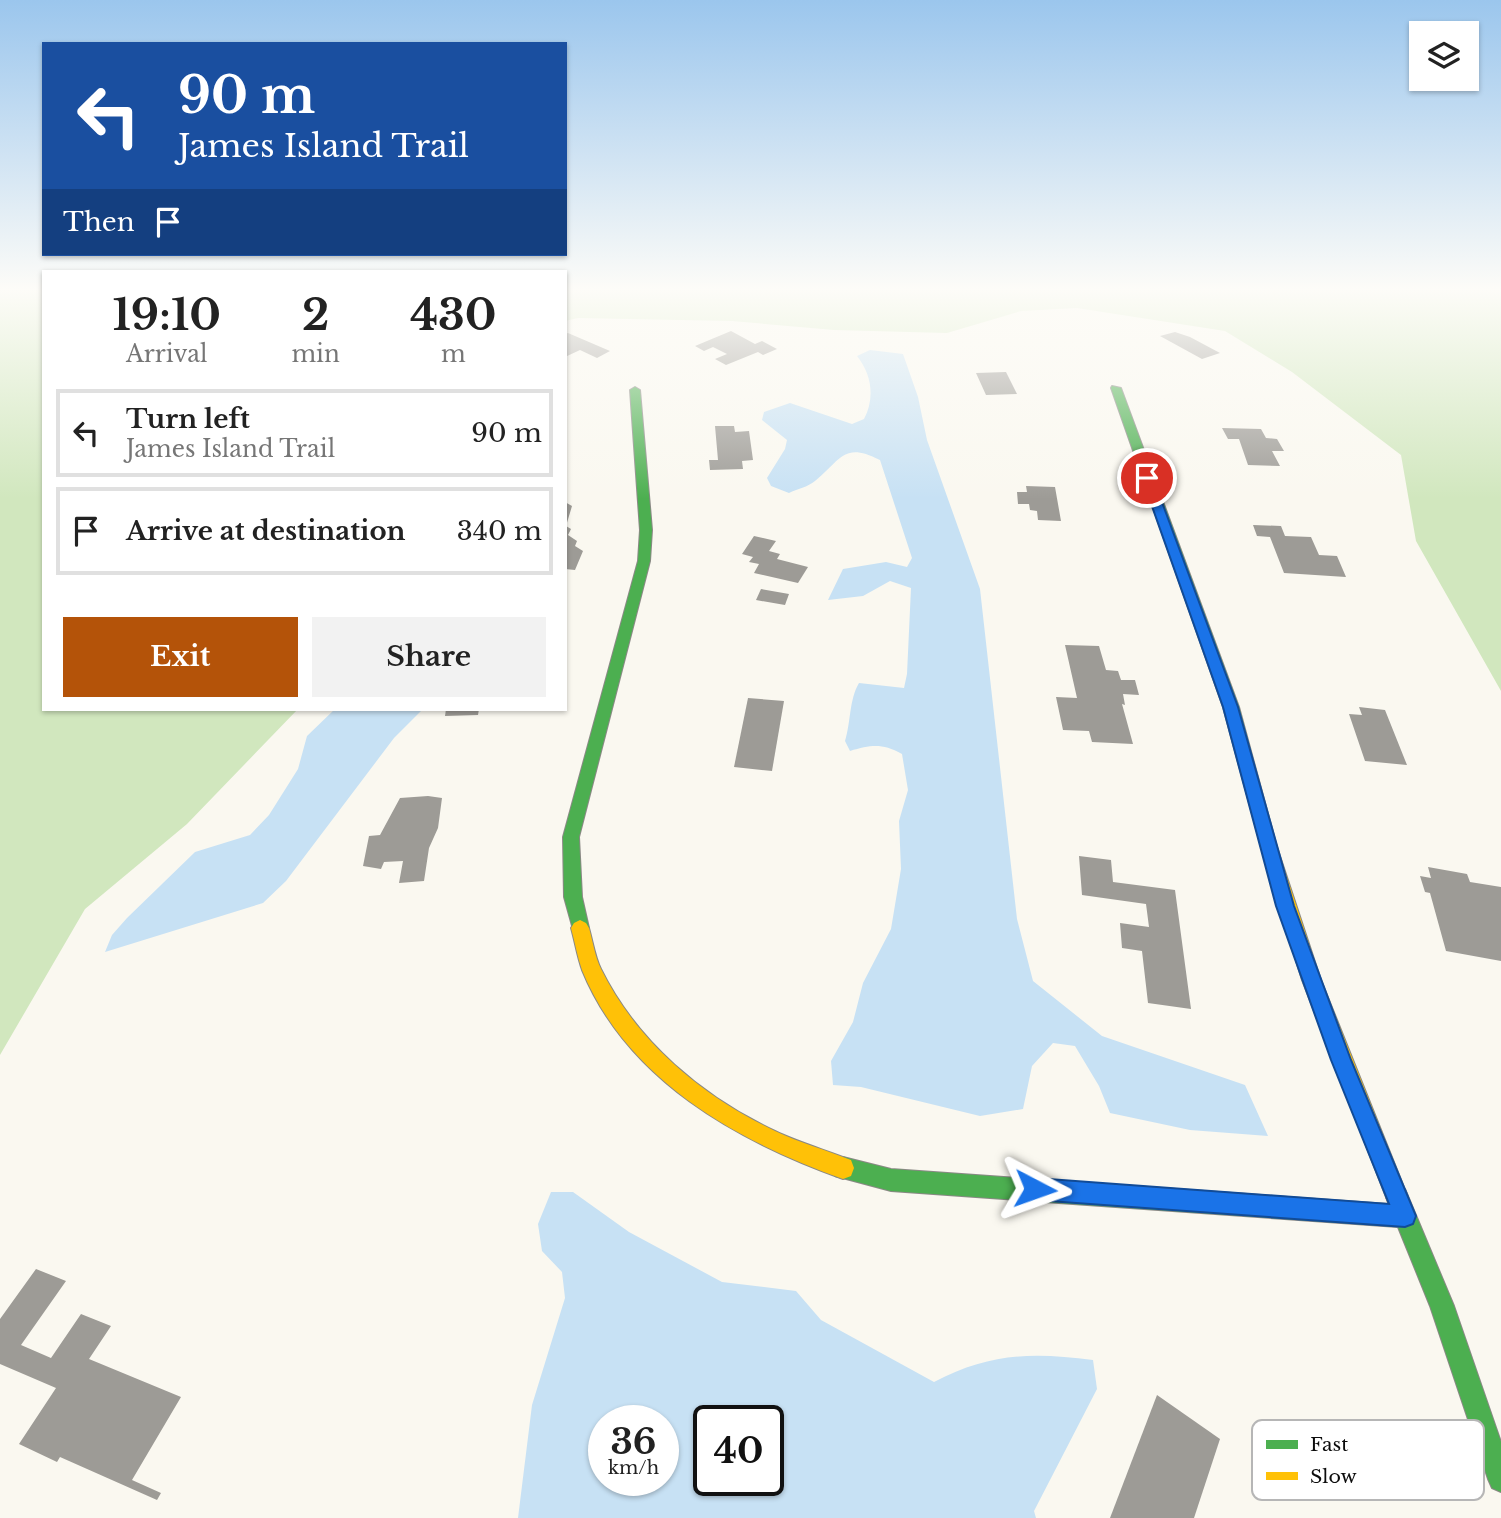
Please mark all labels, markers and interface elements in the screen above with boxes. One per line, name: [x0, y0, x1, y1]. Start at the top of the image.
map controls: [1409, 21, 1479, 91]
button: layers: [1409, 21, 1479, 91]
text: 90 m: [178, 65, 315, 126]
icon: left: [63, 70, 154, 161]
text: James Island Trail: [178, 126, 469, 166]
icon: arrive: [149, 203, 187, 241]
text: Then: [63, 206, 135, 238]
text: 19:10: [112, 289, 221, 341]
text: 2: [302, 289, 329, 341]
text: 430: [410, 289, 497, 341]
text: Arrival: [126, 340, 207, 368]
text: min: [291, 340, 340, 368]
text: m: [441, 340, 466, 368]
text: Turn left: [126, 403, 250, 435]
icon: left: [67, 414, 105, 452]
text: 90 m: [471, 417, 542, 449]
text: James Island Trail: [126, 435, 335, 463]
pin: [1117, 448, 1177, 508]
icon: arrive: [1128, 459, 1166, 497]
icon: arrive: [67, 512, 105, 550]
text: Arrive at destination: [126, 515, 406, 547]
text: 340 m: [457, 515, 542, 547]
button: Exit: [63, 617, 298, 697]
button: Share: [312, 617, 546, 697]
position arrow: [998, 1152, 1072, 1226]
speed limit sign: 40: [693, 1405, 784, 1496]
text: 36: [611, 1420, 656, 1463]
legend: [1252, 1420, 1484, 1500]
text: Fast: [1310, 1433, 1349, 1456]
text: km/h: [608, 1457, 659, 1479]
text: Slow: [1310, 1465, 1357, 1488]

